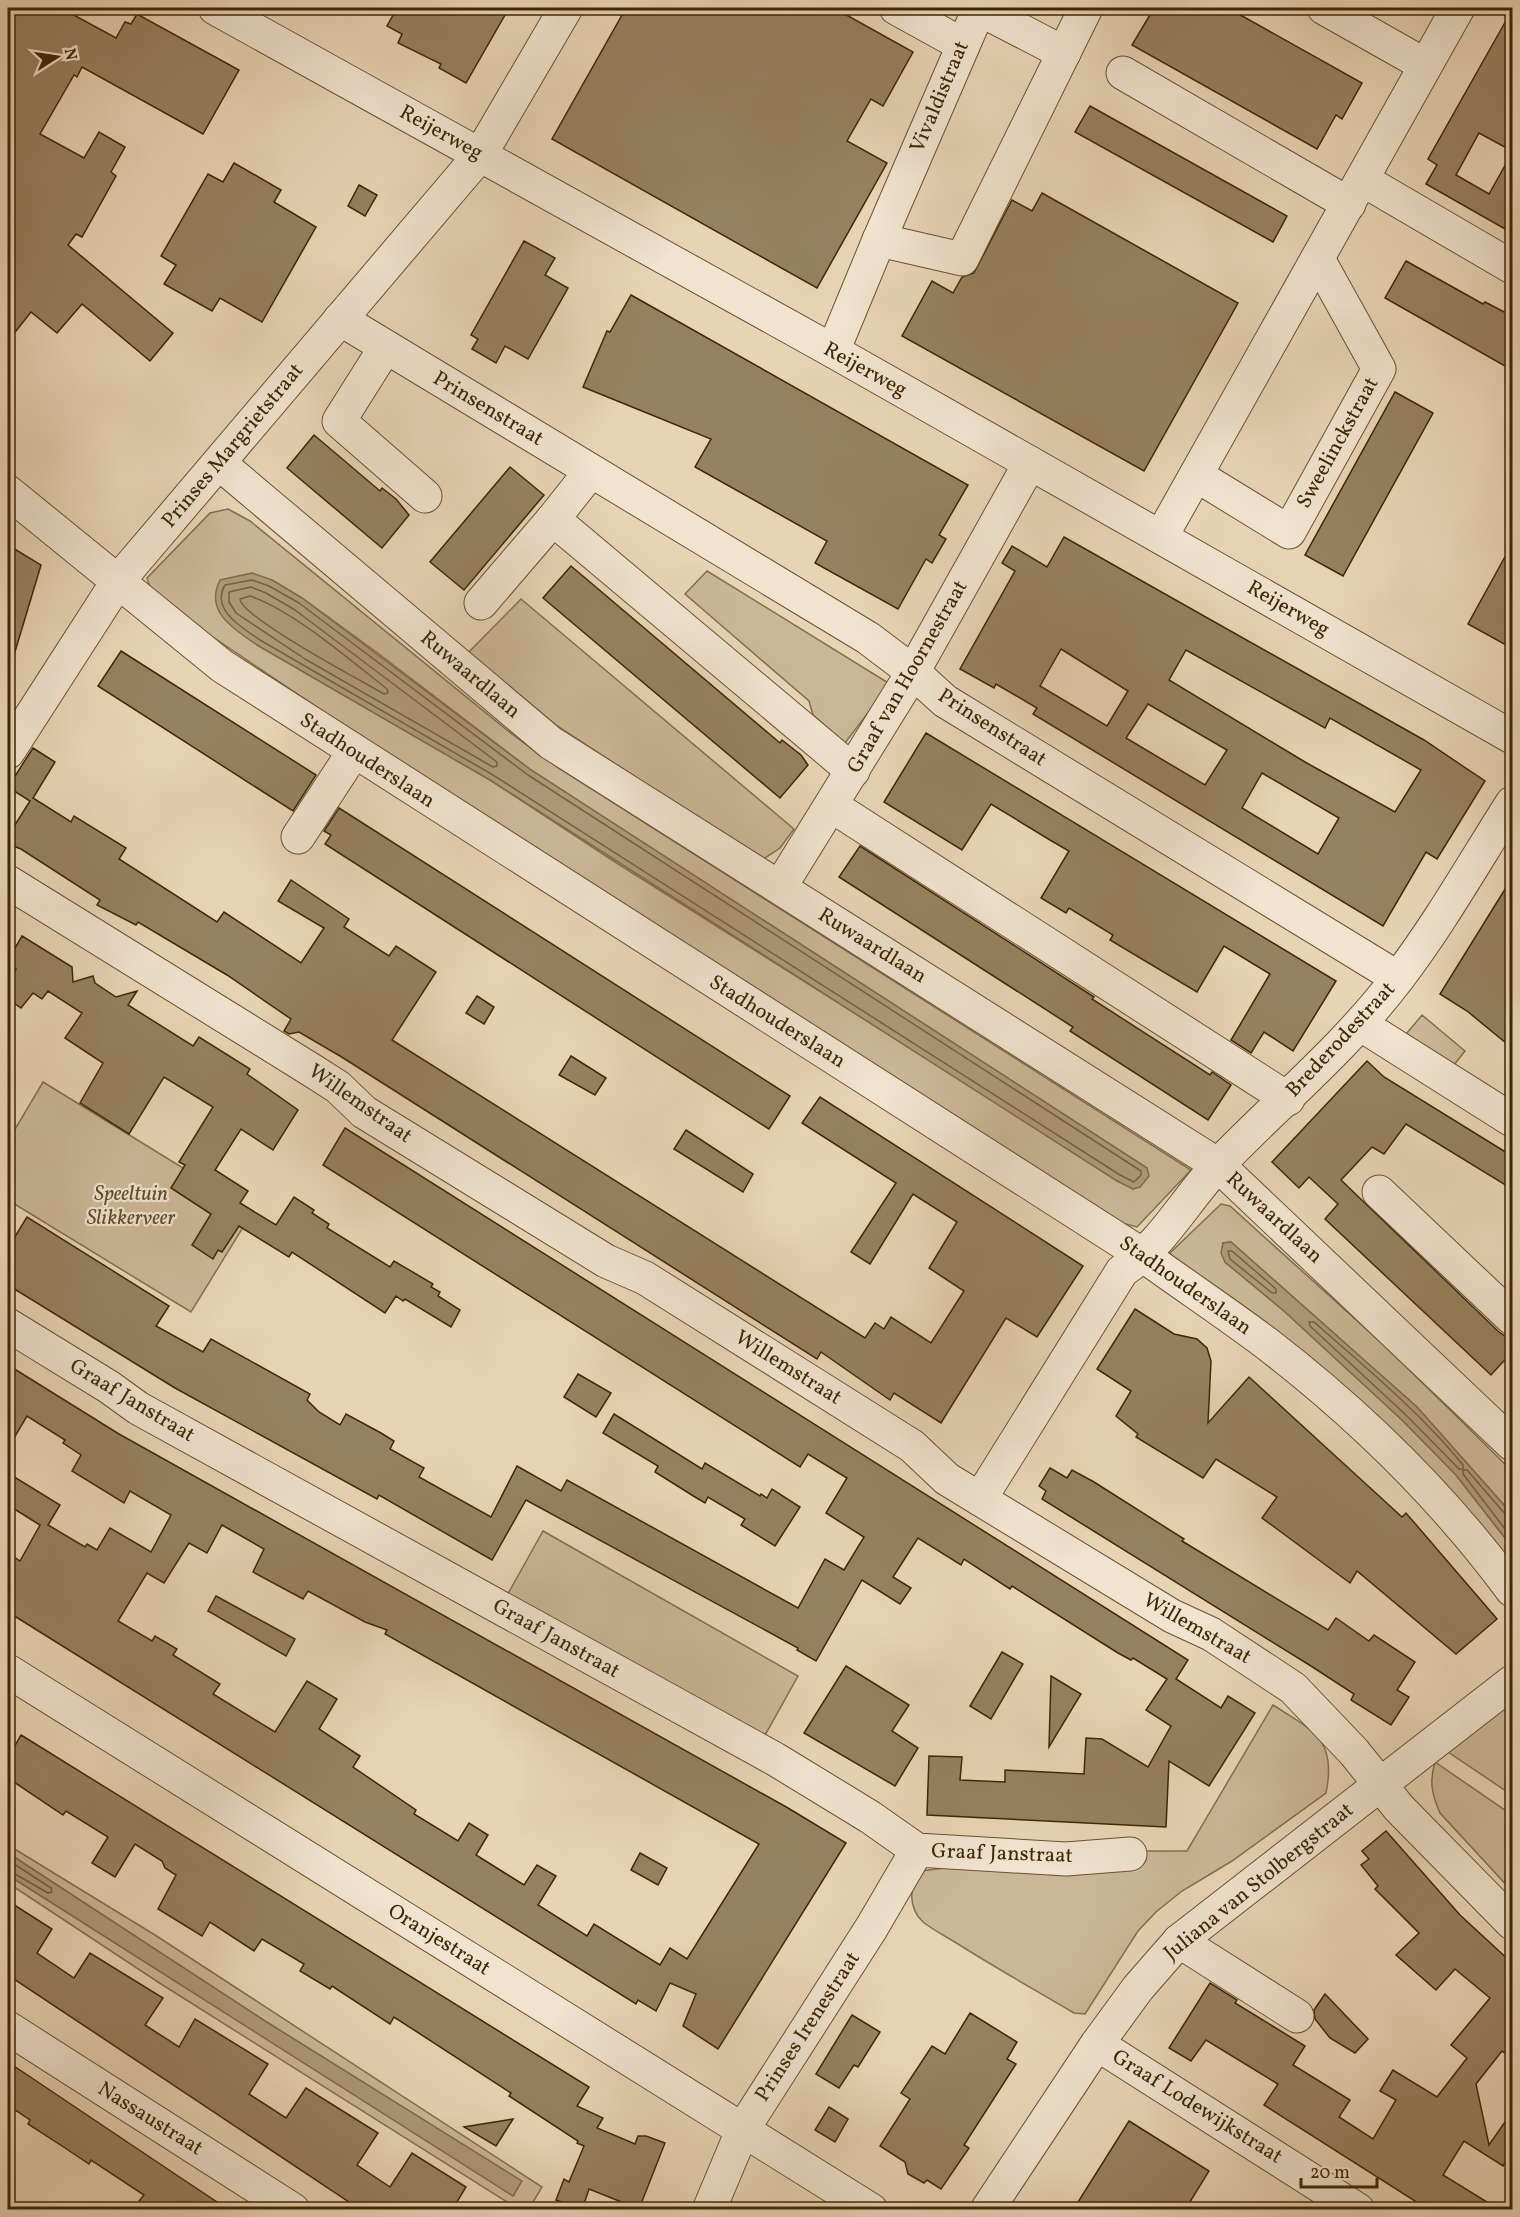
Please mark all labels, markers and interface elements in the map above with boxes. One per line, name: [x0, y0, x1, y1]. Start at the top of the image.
north arrow: [27, 27, 87, 87]
street label: Vivaldistraat: [903, 37, 977, 157]
text: N: [58, 46, 82, 63]
street label: Reijerweg: [394, 98, 488, 168]
street label: Reijerweg: [818, 335, 912, 405]
street label: Prinses Margrietstraat: [155, 357, 311, 535]
street label: Prinsenstraat: [427, 365, 549, 453]
street label: Sweelinckstraat: [1290, 372, 1386, 514]
street label: Reijerweg: [1241, 574, 1335, 644]
street label: Graaf van Hoornestraat: [841, 575, 975, 779]
street label: Ruwaardlaan: [414, 624, 526, 726]
street label: Prinsenstraat: [932, 682, 1052, 774]
street label: Stadhouderslaan: [294, 706, 440, 816]
street label: Ruwaardlaan: [812, 901, 932, 991]
street label: Stadhouderslaan: [703, 968, 851, 1076]
street label: Brederodestraat: [1280, 976, 1402, 1104]
street label: Willemstraat: [302, 1057, 418, 1151]
street label: Ruwaardlaan: [1219, 1165, 1329, 1271]
park label: Speeltuin Slikkerveer: [87, 1180, 175, 1233]
street label: Stadhouderslaan: [1113, 1229, 1257, 1343]
street label: Willemstraat: [729, 1324, 847, 1412]
street label: Graaf Janstraat: [64, 1352, 200, 1450]
street label: Willemstraat: [1137, 1586, 1257, 1672]
street label: Graaf Janstraat: [487, 1592, 625, 1686]
street label: Juliana van Stolbergstraat: [1158, 1796, 1360, 1968]
street label: Graaf Janstraat: [931, 1837, 1073, 1871]
street label: Oranjestraat: [382, 1897, 496, 1983]
street label: Prinses Irenestraat: [749, 1946, 867, 2108]
street label: Graaf Lodewijkstraat: [1106, 2043, 1288, 2171]
street label: Nassaustraat: [92, 2075, 208, 2163]
scale bar: [1301, 2151, 1378, 2189]
text: 20 m: [1310, 2161, 1350, 2186]

